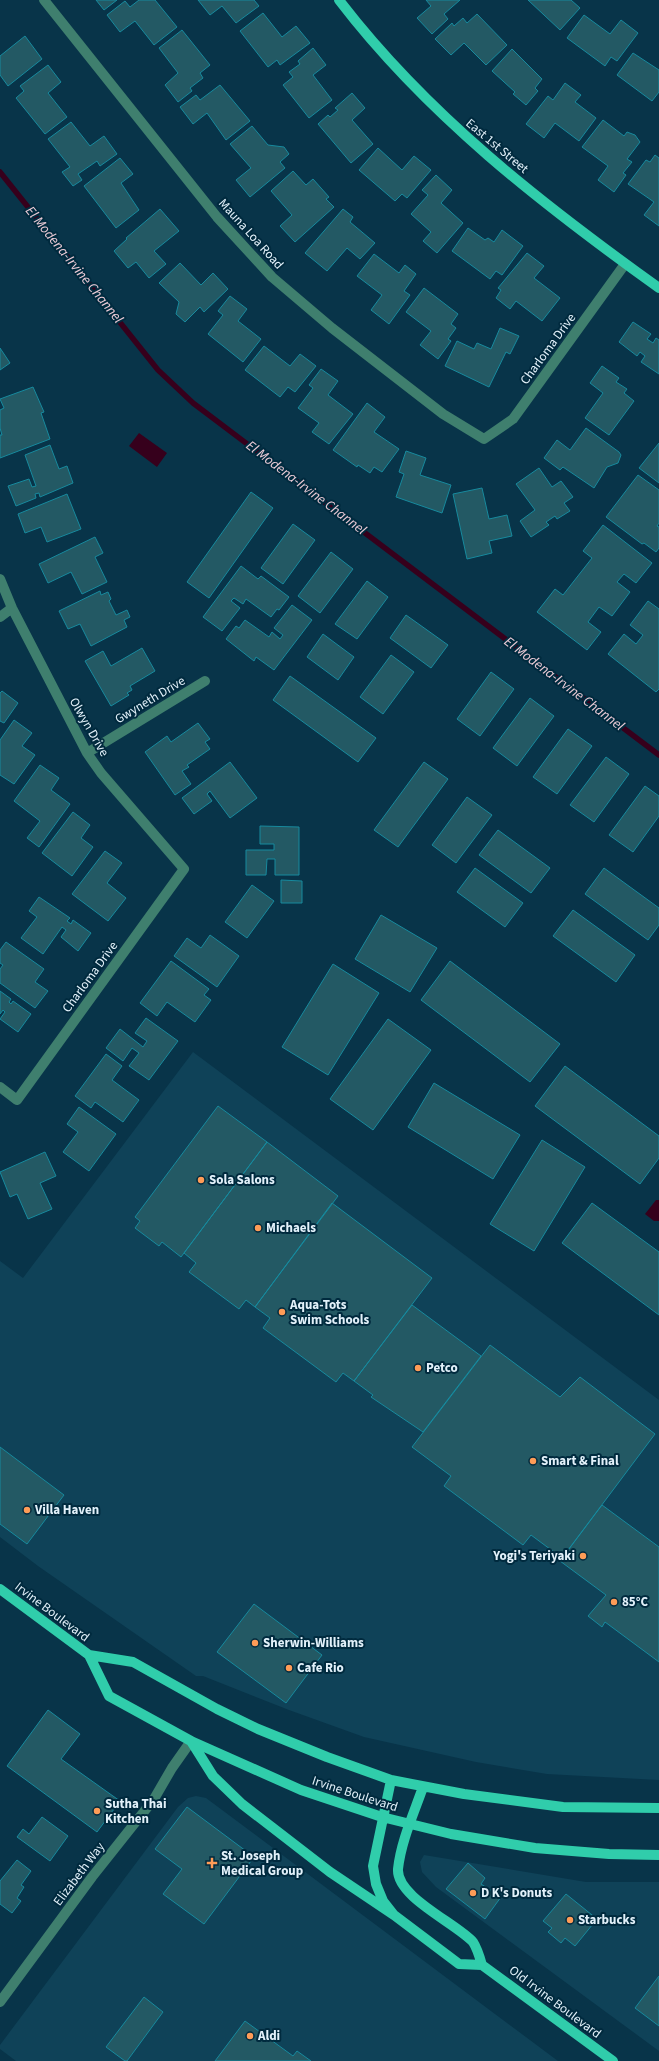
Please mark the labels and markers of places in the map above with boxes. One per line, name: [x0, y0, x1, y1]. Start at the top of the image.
place label: Sola Salons: [209, 1171, 275, 1189]
marker: Sola Salons: [196, 1175, 206, 1185]
place label: Michaels: [266, 1219, 316, 1237]
marker: Michaels: [253, 1223, 263, 1233]
place label: Aqua-Tots Swim Schools: [289, 1296, 370, 1329]
marker: Aqua-Tots Swim Schools: [277, 1307, 287, 1317]
place label: Petco: [426, 1359, 458, 1377]
marker: Petco: [413, 1363, 423, 1373]
place label: Smart & Final: [541, 1452, 619, 1470]
marker: Smart & Final: [528, 1456, 538, 1466]
place label: Villa Haven: [34, 1501, 99, 1519]
marker: Villa Haven: [22, 1505, 32, 1515]
place label: Yogi's Teriyaki: [492, 1547, 575, 1565]
marker: Yogi's Teriyaki: [578, 1551, 588, 1561]
place label: 85°C: [622, 1593, 648, 1611]
marker: 85°C: [609, 1597, 619, 1607]
place label: Sherwin-Williams: [263, 1634, 364, 1652]
marker: Sherwin-Williams: [250, 1638, 260, 1648]
place label: Cafe Rio: [297, 1659, 344, 1677]
marker: Cafe Rio: [284, 1663, 294, 1673]
place label: Sutha Thai Kitchen: [105, 1795, 167, 1828]
marker: Sutha Thai Kitchen: [92, 1806, 102, 1816]
place label: St. Joseph Medical Group: [221, 1847, 303, 1880]
marker: St. Joseph Medical Group: [206, 1857, 218, 1869]
place label: D K's Donuts: [481, 1884, 553, 1902]
marker: D K's Donuts: [468, 1888, 478, 1898]
place label: Starbucks: [578, 1911, 636, 1929]
marker: Starbucks: [565, 1915, 575, 1925]
place label: Aldi: [257, 2027, 280, 2045]
marker: Aldi: [245, 2031, 255, 2041]

